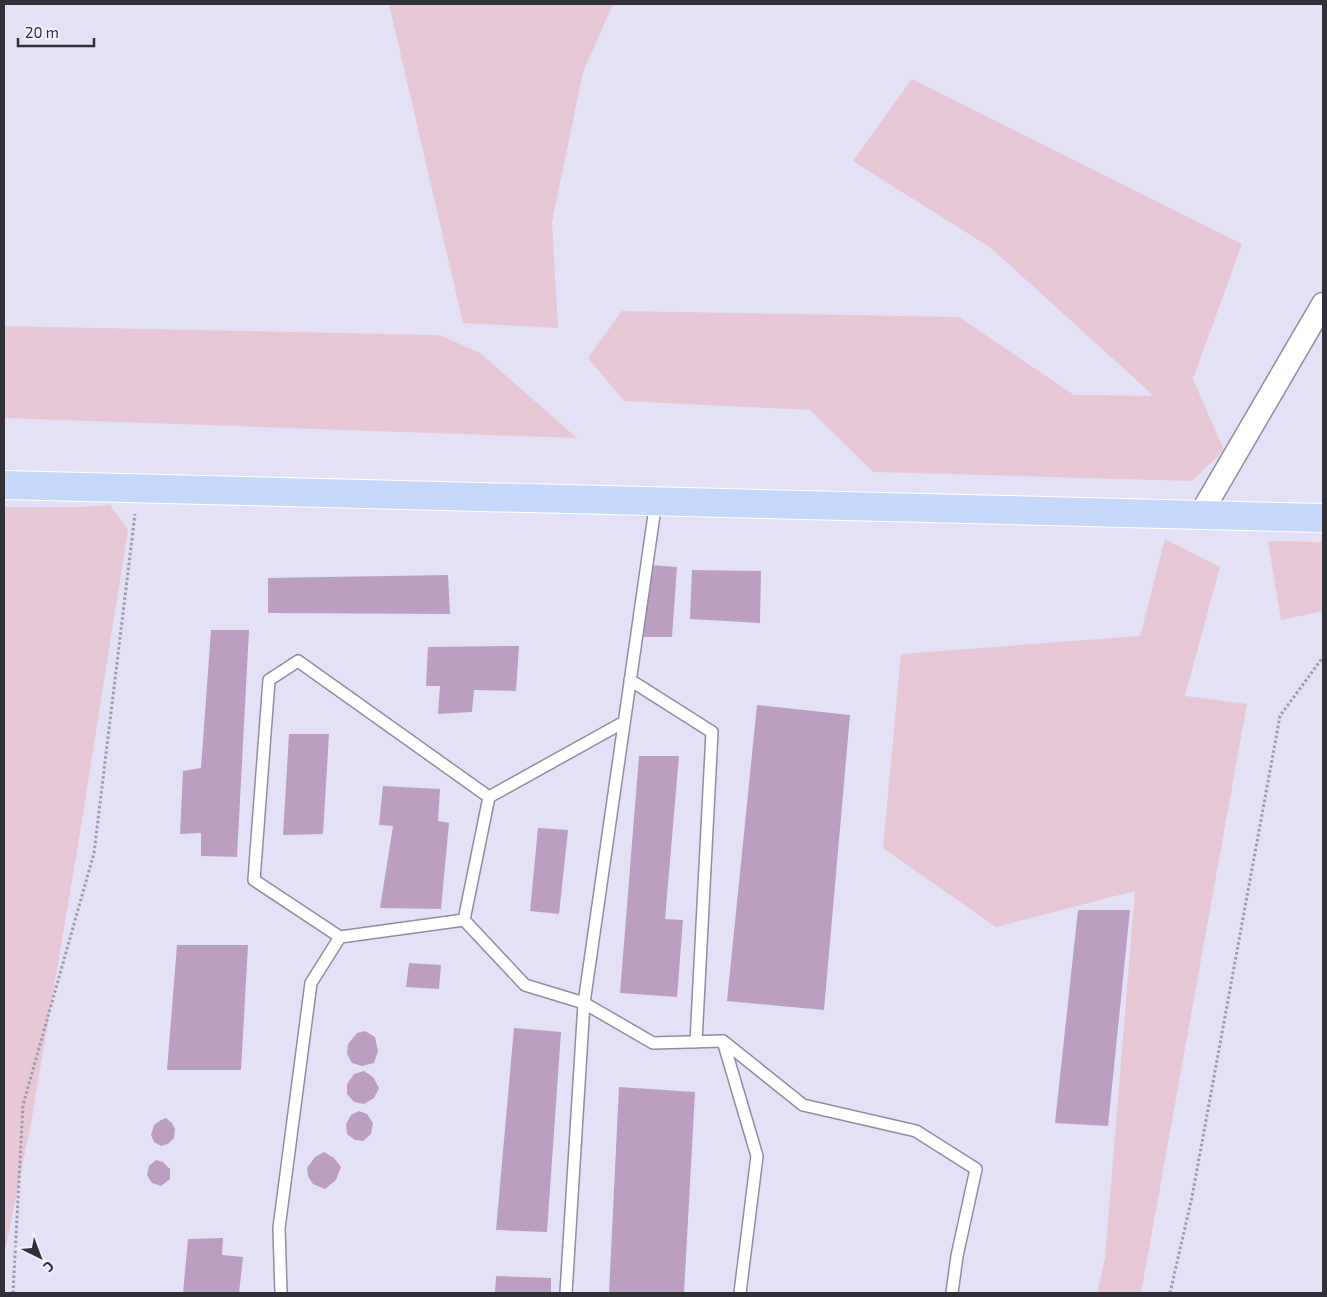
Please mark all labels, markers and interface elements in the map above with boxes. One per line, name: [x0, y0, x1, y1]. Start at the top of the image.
scale bar: [18, 15, 94, 47]
text: 20 m: [25, 23, 59, 41]
north arrow: [15, 1232, 65, 1282]
text: С: [40, 1258, 58, 1276]

